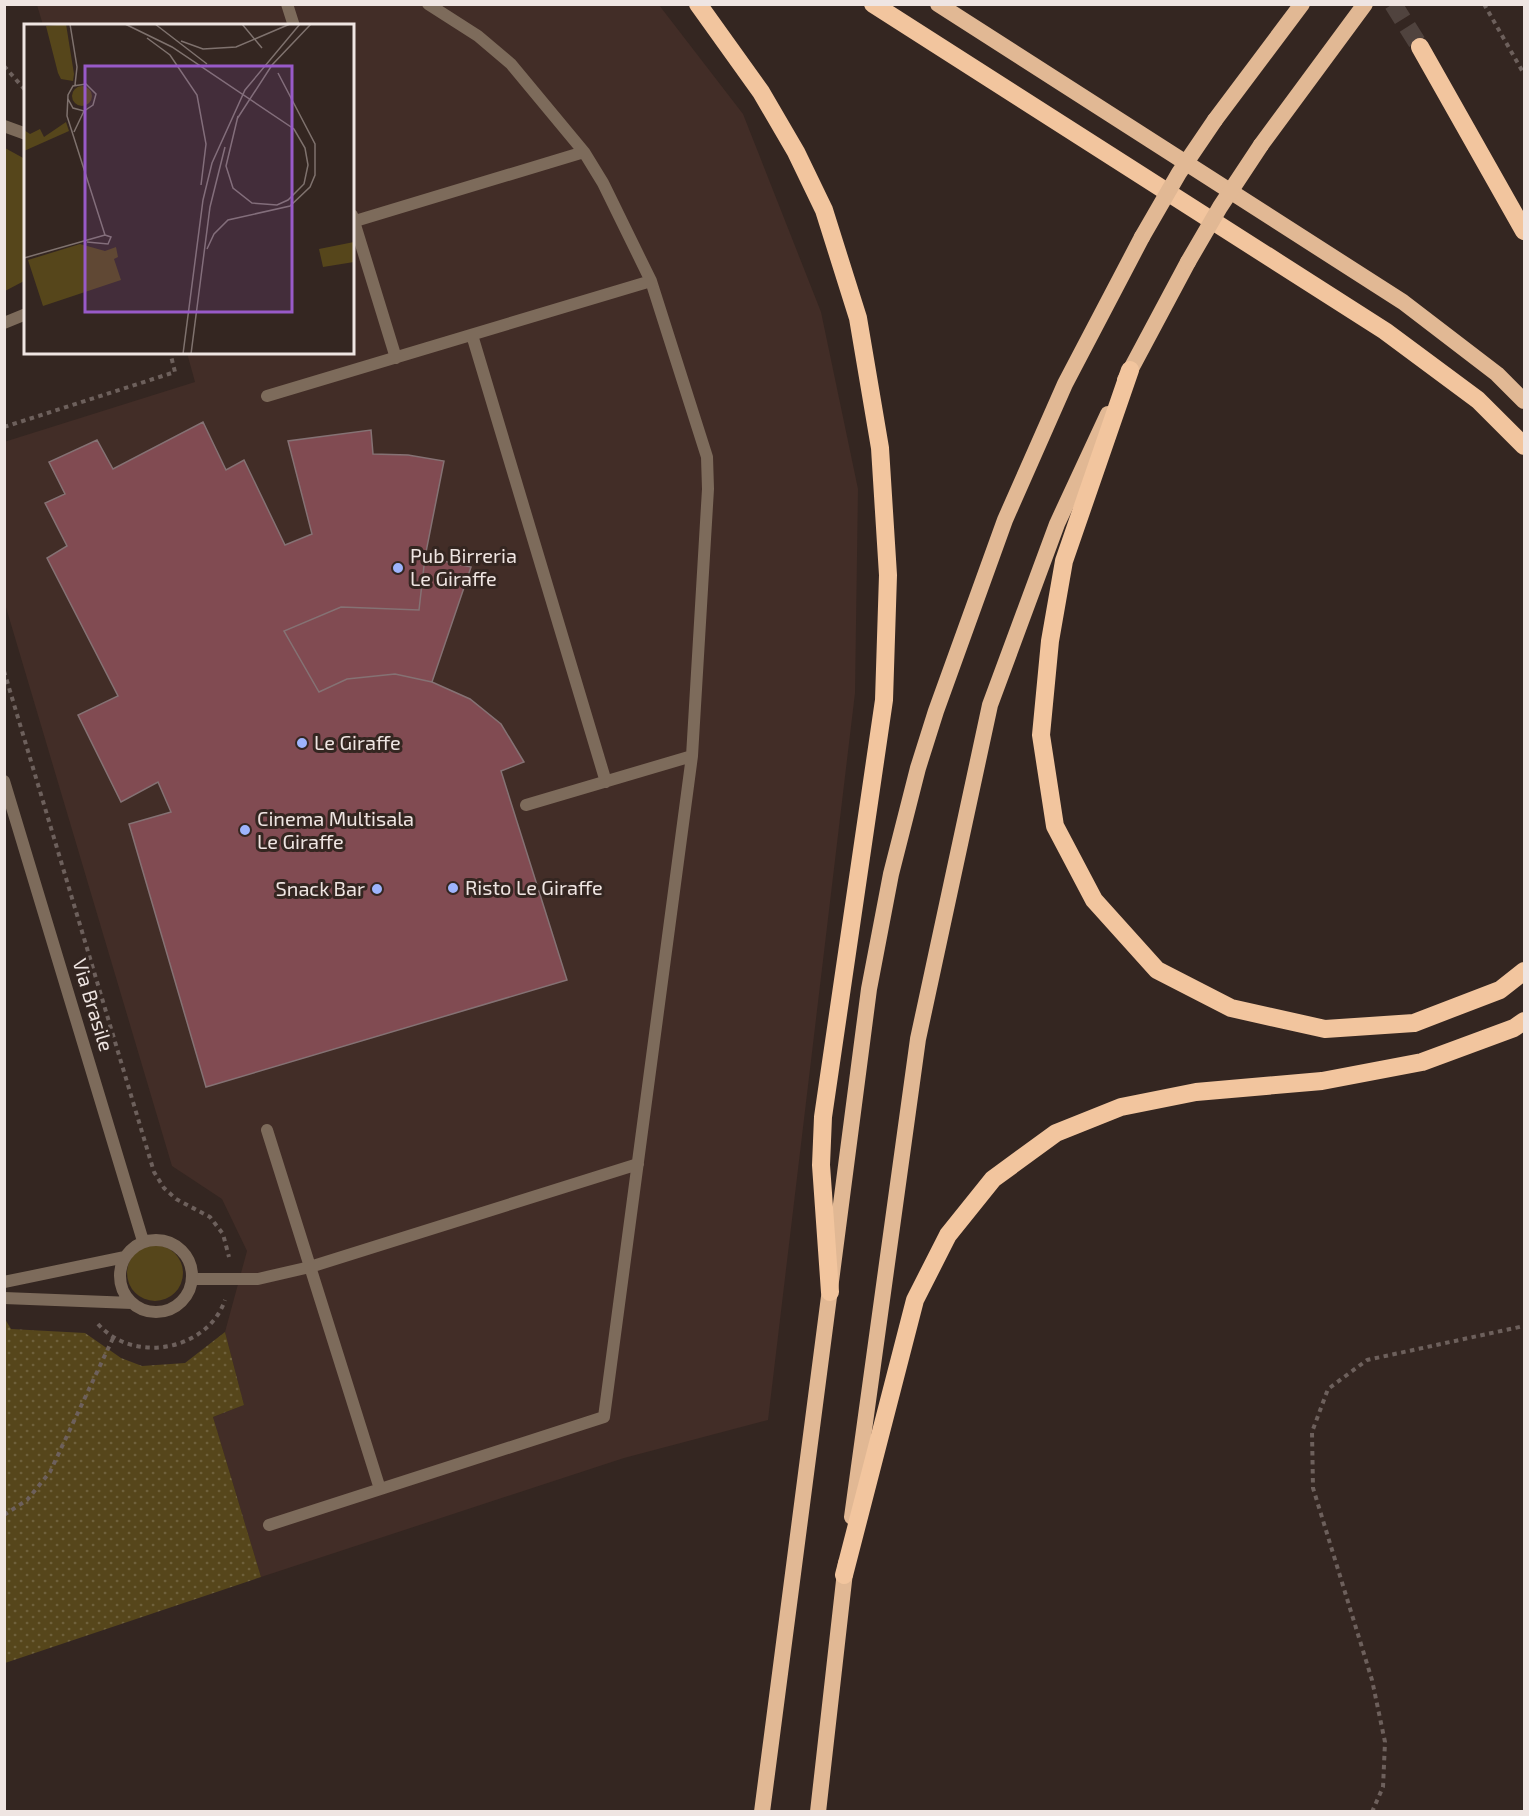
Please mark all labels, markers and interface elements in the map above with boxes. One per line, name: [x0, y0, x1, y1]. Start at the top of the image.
inset map: [24, 24, 354, 354]
place label: Pub Birreria Le Giraffe: [410, 543, 517, 590]
marker: Pub Birreria Le Giraffe: [391, 561, 405, 575]
place label: Le Giraffe: [314, 730, 401, 754]
marker: Le Giraffe: [295, 736, 309, 750]
place label: Cinema Multisala Le Giraffe: [257, 806, 414, 853]
marker: Cinema Multisala Le Giraffe: [238, 823, 252, 837]
place label: Risto Le Giraffe: [465, 875, 603, 899]
place label: Snack Bar: [276, 876, 365, 900]
marker: Risto Le Giraffe: [446, 881, 460, 895]
marker: Snack Bar: [370, 882, 384, 896]
street label: Via Brasile: [68, 955, 119, 1054]

